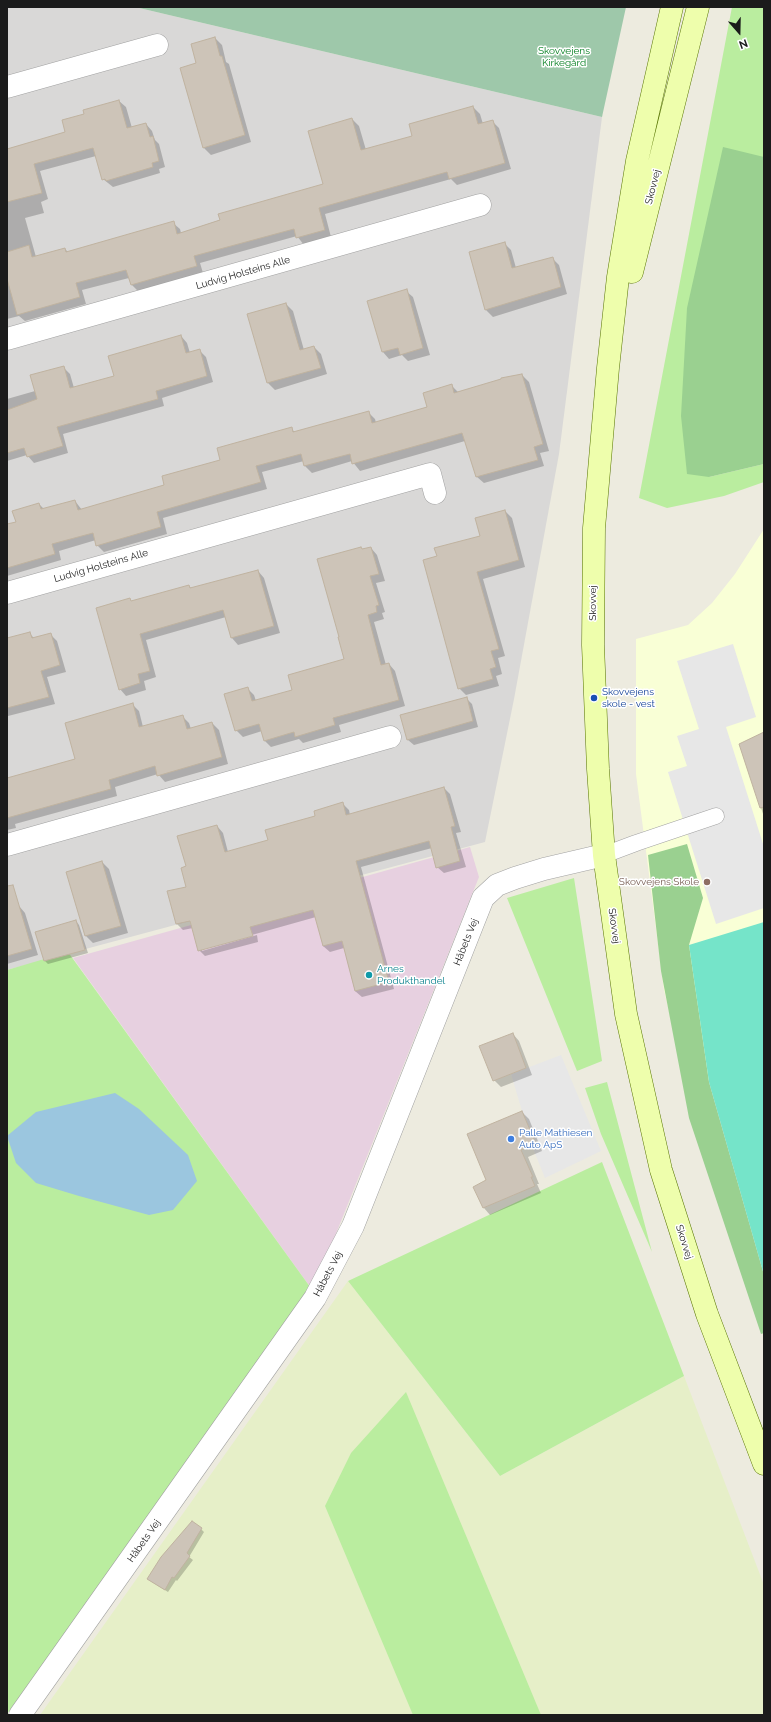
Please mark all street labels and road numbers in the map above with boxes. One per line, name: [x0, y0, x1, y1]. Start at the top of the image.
street label: Skovvej: [643, 168, 663, 206]
street label: Ludvig Holsteins Alle: [194, 254, 292, 292]
street label: Ludvig Holsteins Alle: [52, 547, 150, 585]
street label: Skovvej: [587, 585, 599, 621]
street label: Skovvej: [606, 908, 622, 944]
street label: Håbets Vej: [451, 917, 481, 967]
street label: Skovvej: [673, 1223, 695, 1261]
street label: Håbets Vej: [311, 1249, 345, 1299]
street label: Håbets Vej: [125, 1517, 163, 1565]

